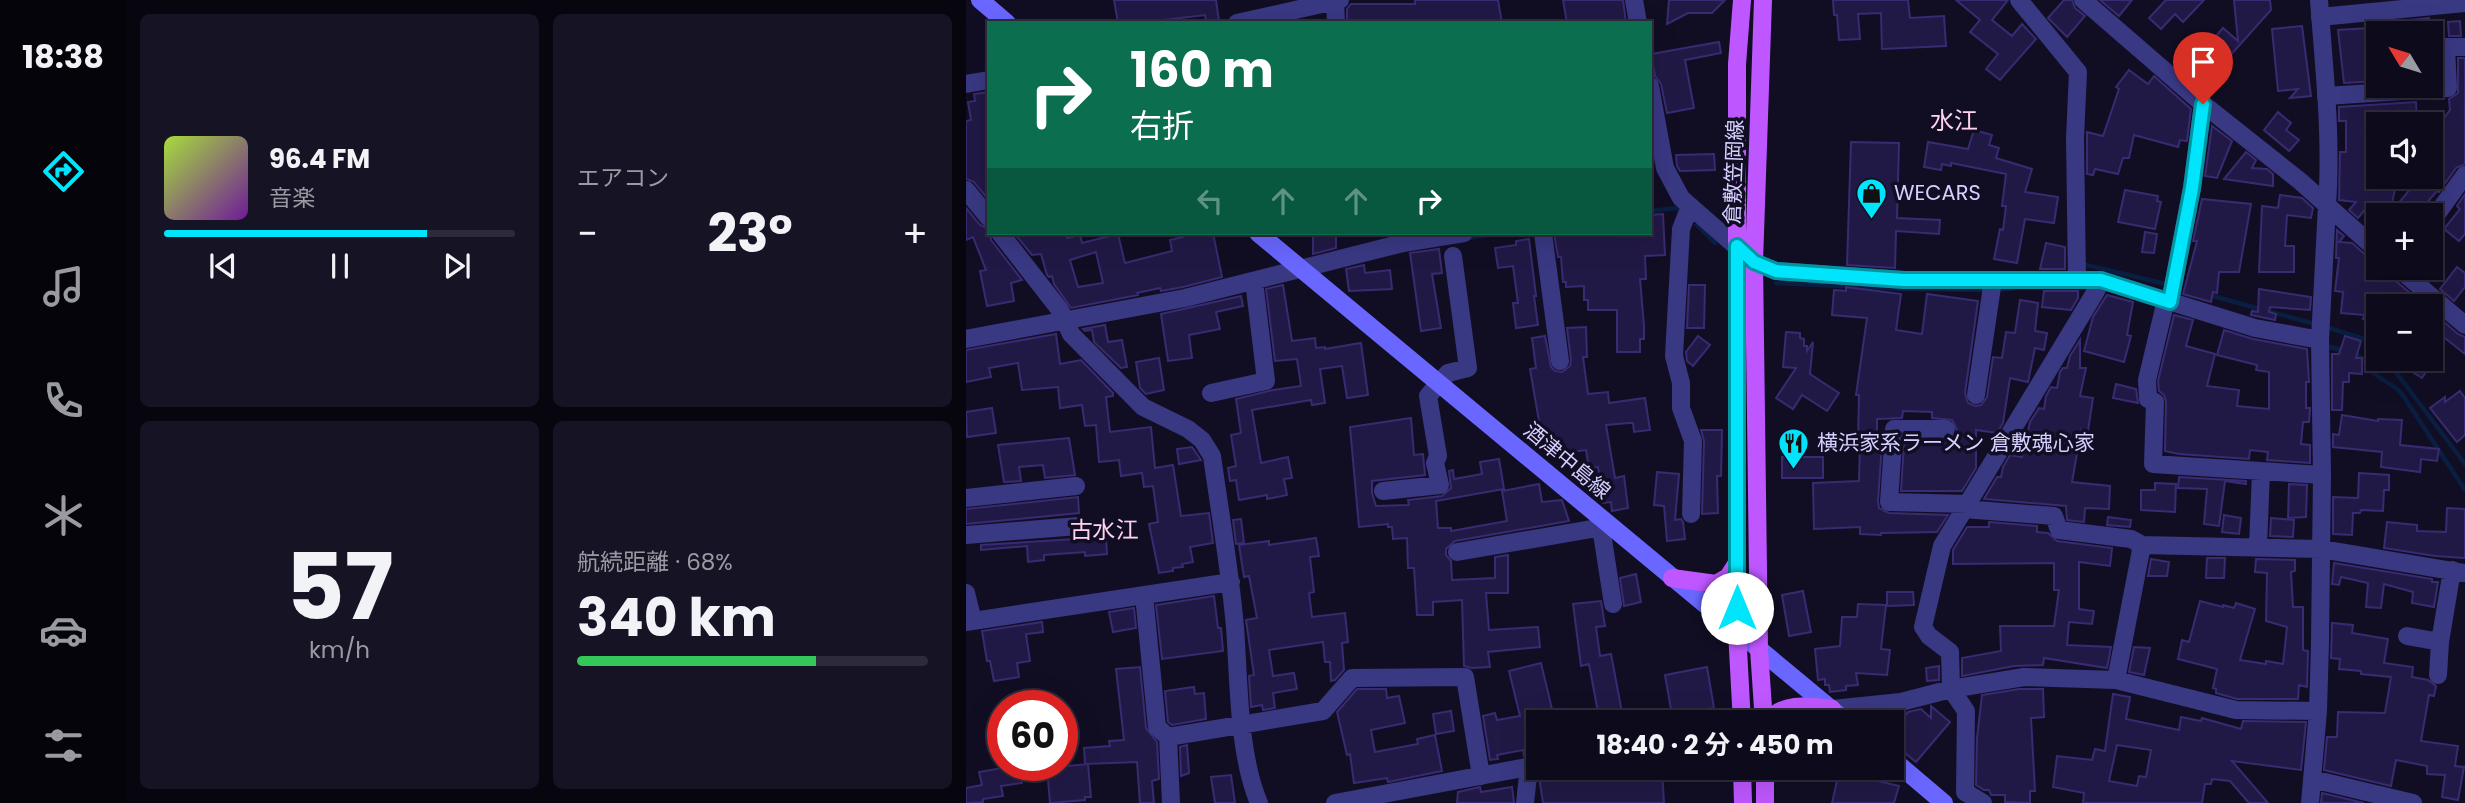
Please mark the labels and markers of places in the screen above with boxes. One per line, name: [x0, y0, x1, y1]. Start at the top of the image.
pin: [2173, 32, 2233, 104]
shop icon: WECARS: [1854, 176, 1888, 220]
place label: WECARS: [1894, 178, 1981, 207]
restaurant icon: 横浜家系ラーメン 倉敷魂心家: [1777, 426, 1811, 470]
place label: 横浜家系ラーメン 倉敷魂心家: [1817, 428, 2095, 457]

